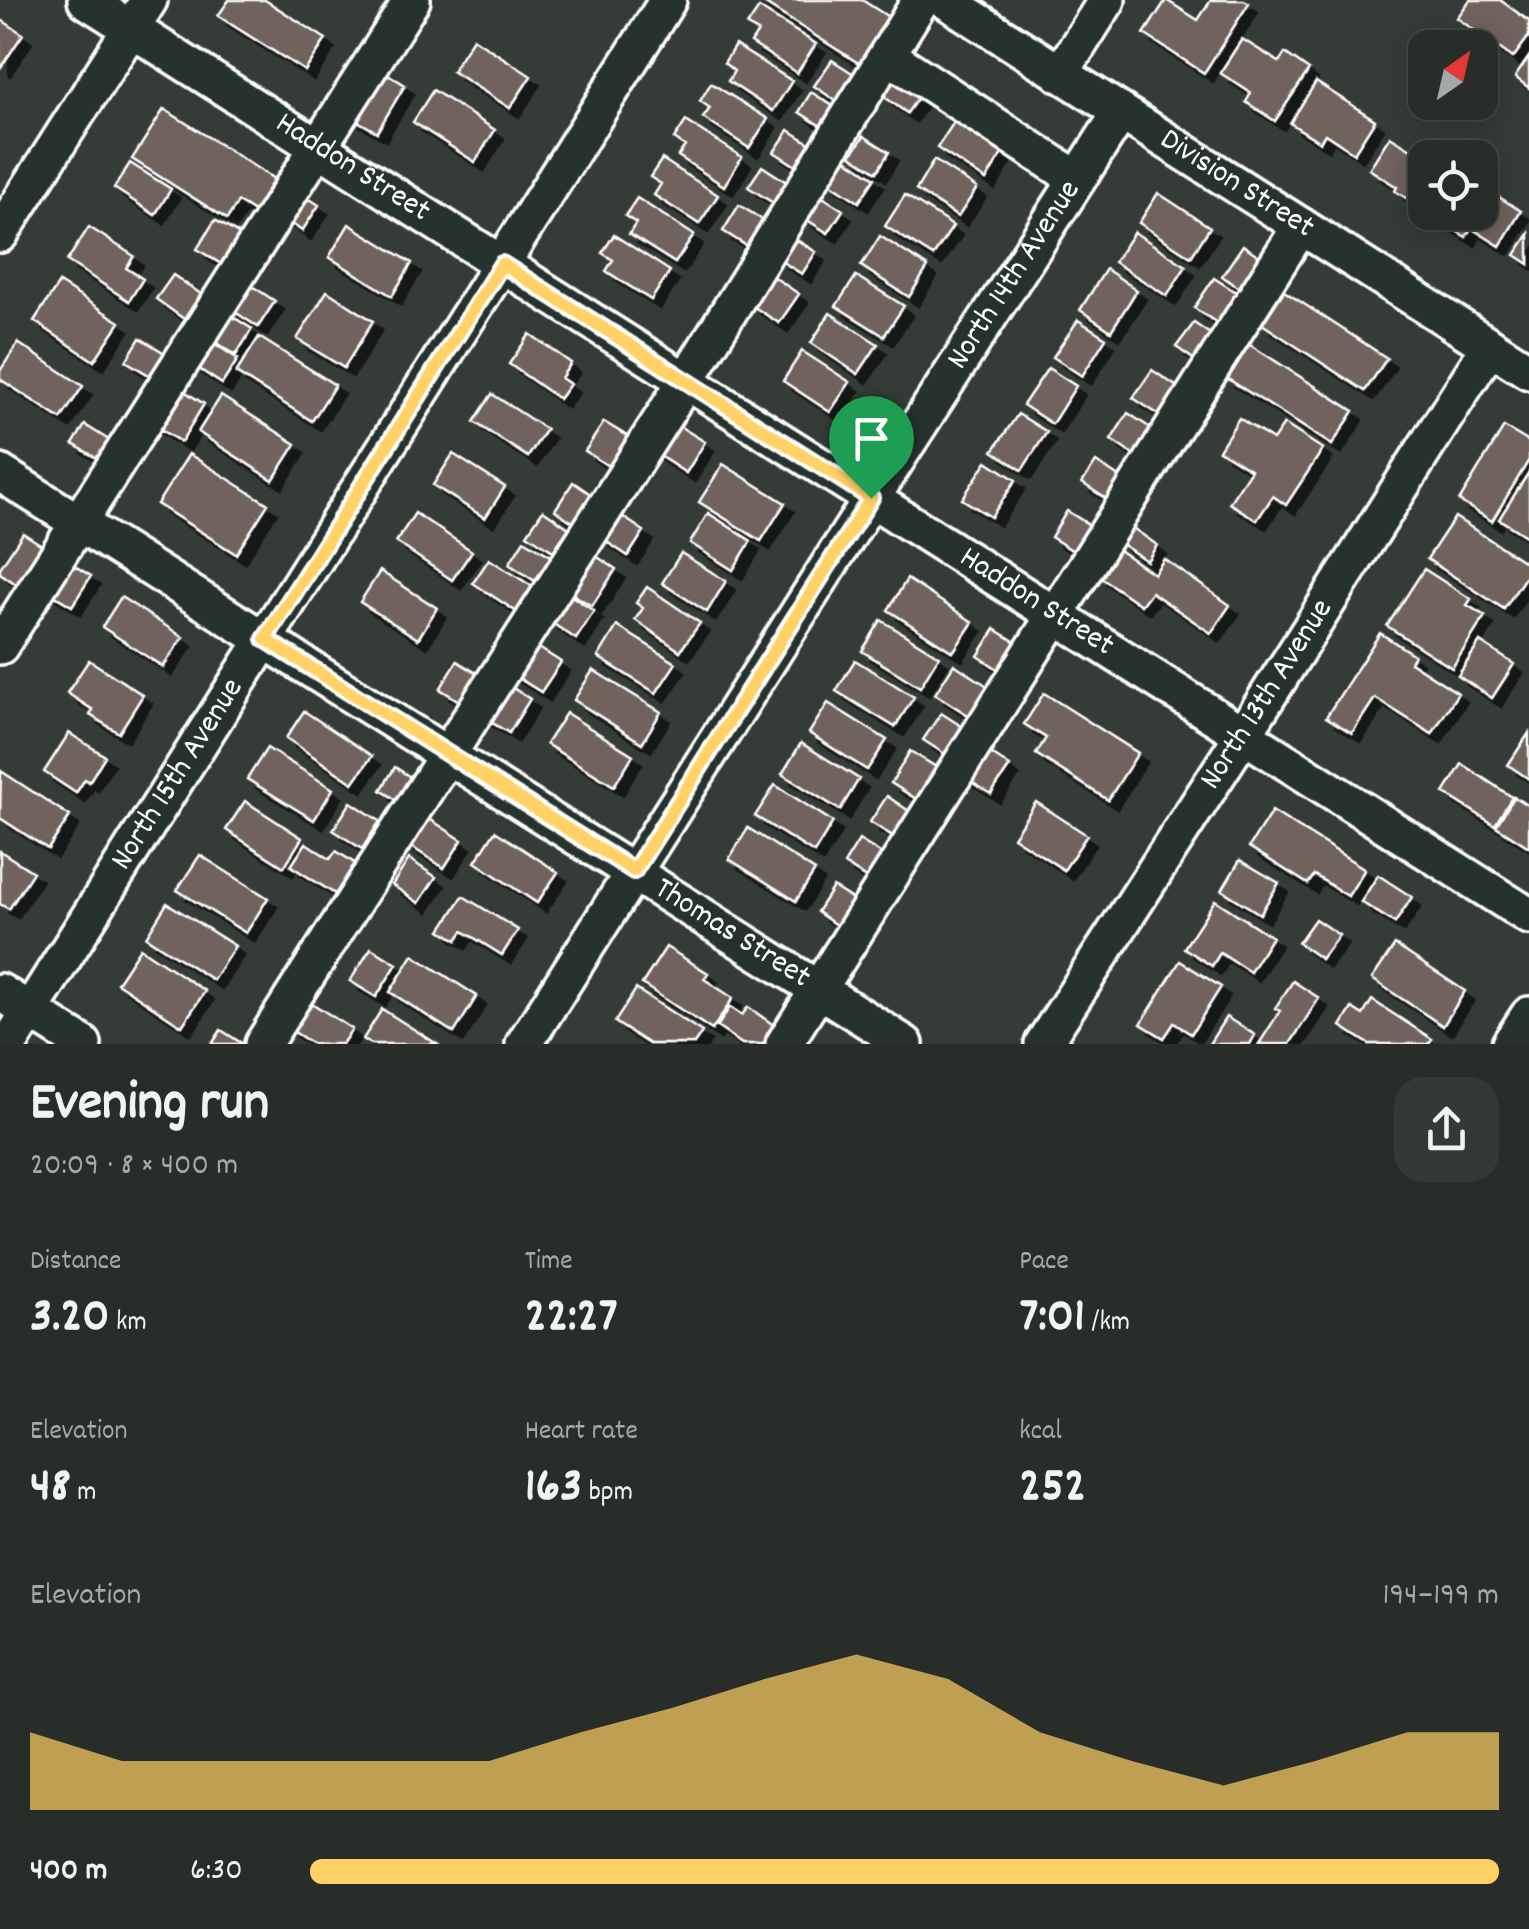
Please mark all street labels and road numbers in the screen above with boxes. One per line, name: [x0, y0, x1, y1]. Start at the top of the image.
street label: Haddon Street: [265, 102, 439, 235]
street label: Division Street: [1150, 119, 1323, 251]
street label: North 14th Avenue: [937, 172, 1094, 379]
street label: Haddon Street: [949, 536, 1122, 669]
street label: North 13th Avenue: [1190, 591, 1346, 800]
street label: North 15th Avenue: [101, 670, 257, 880]
street label: Thomas Street: [644, 868, 819, 1001]

